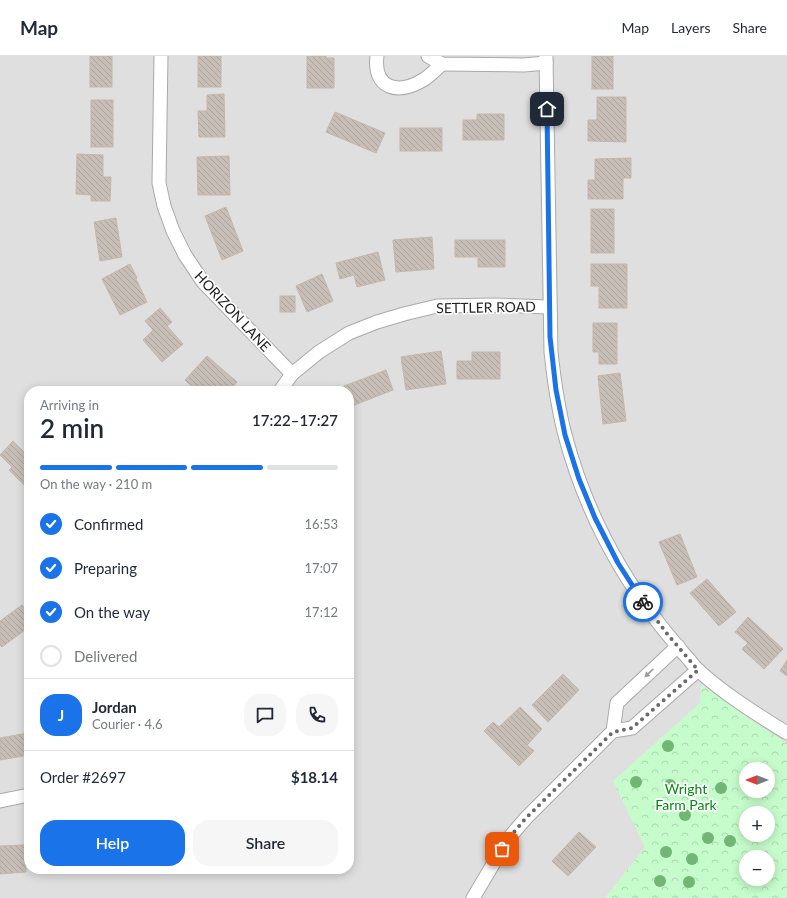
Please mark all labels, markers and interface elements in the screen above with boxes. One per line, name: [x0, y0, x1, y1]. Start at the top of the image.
text: Map: [20, 16, 58, 39]
text: Map: [621, 19, 649, 36]
text: Layers: [671, 19, 711, 36]
text: Share: [733, 19, 767, 36]
pin: [530, 92, 564, 126]
icon: home: [536, 98, 558, 120]
street label: HORIZON LANE: [191, 267, 275, 355]
street label: SETTLER ROAD: [436, 298, 536, 316]
text: Arriving in: [40, 397, 99, 413]
text: 17:22–17:27: [252, 411, 338, 429]
text: 2 min: [40, 412, 104, 444]
text: On the way · 210 m: [40, 476, 152, 492]
icon: check: [40, 513, 62, 535]
text: Confirmed: [74, 515, 143, 533]
text: 16:53: [305, 516, 338, 532]
icon: check: [40, 557, 62, 579]
text: Preparing: [74, 559, 137, 577]
text: 17:07: [305, 560, 338, 576]
courier: [623, 582, 663, 622]
icon: bike: [632, 591, 654, 613]
icon: check: [40, 601, 62, 623]
text: On the way: [74, 603, 150, 621]
text: 17:12: [305, 604, 338, 620]
text: Delivered: [74, 647, 137, 665]
one-way arrow: [645, 668, 654, 677]
button: chat: [244, 694, 286, 736]
button: phone: [296, 694, 338, 736]
text: Jordan: [92, 698, 137, 716]
text: J: [58, 706, 64, 724]
text: Courier · 4.6: [92, 716, 163, 732]
north arrow: [739, 762, 775, 798]
map controls: [739, 762, 775, 886]
text: Order #2697: [40, 768, 126, 786]
text: $18.14: [291, 768, 338, 786]
park label: Wright Farm Park: [655, 780, 718, 813]
button: +: [739, 806, 775, 842]
button: Help: [40, 820, 185, 866]
button: Share: [193, 820, 338, 866]
pin: [485, 832, 519, 866]
icon: bag: [491, 838, 513, 860]
button: −: [739, 850, 775, 886]

